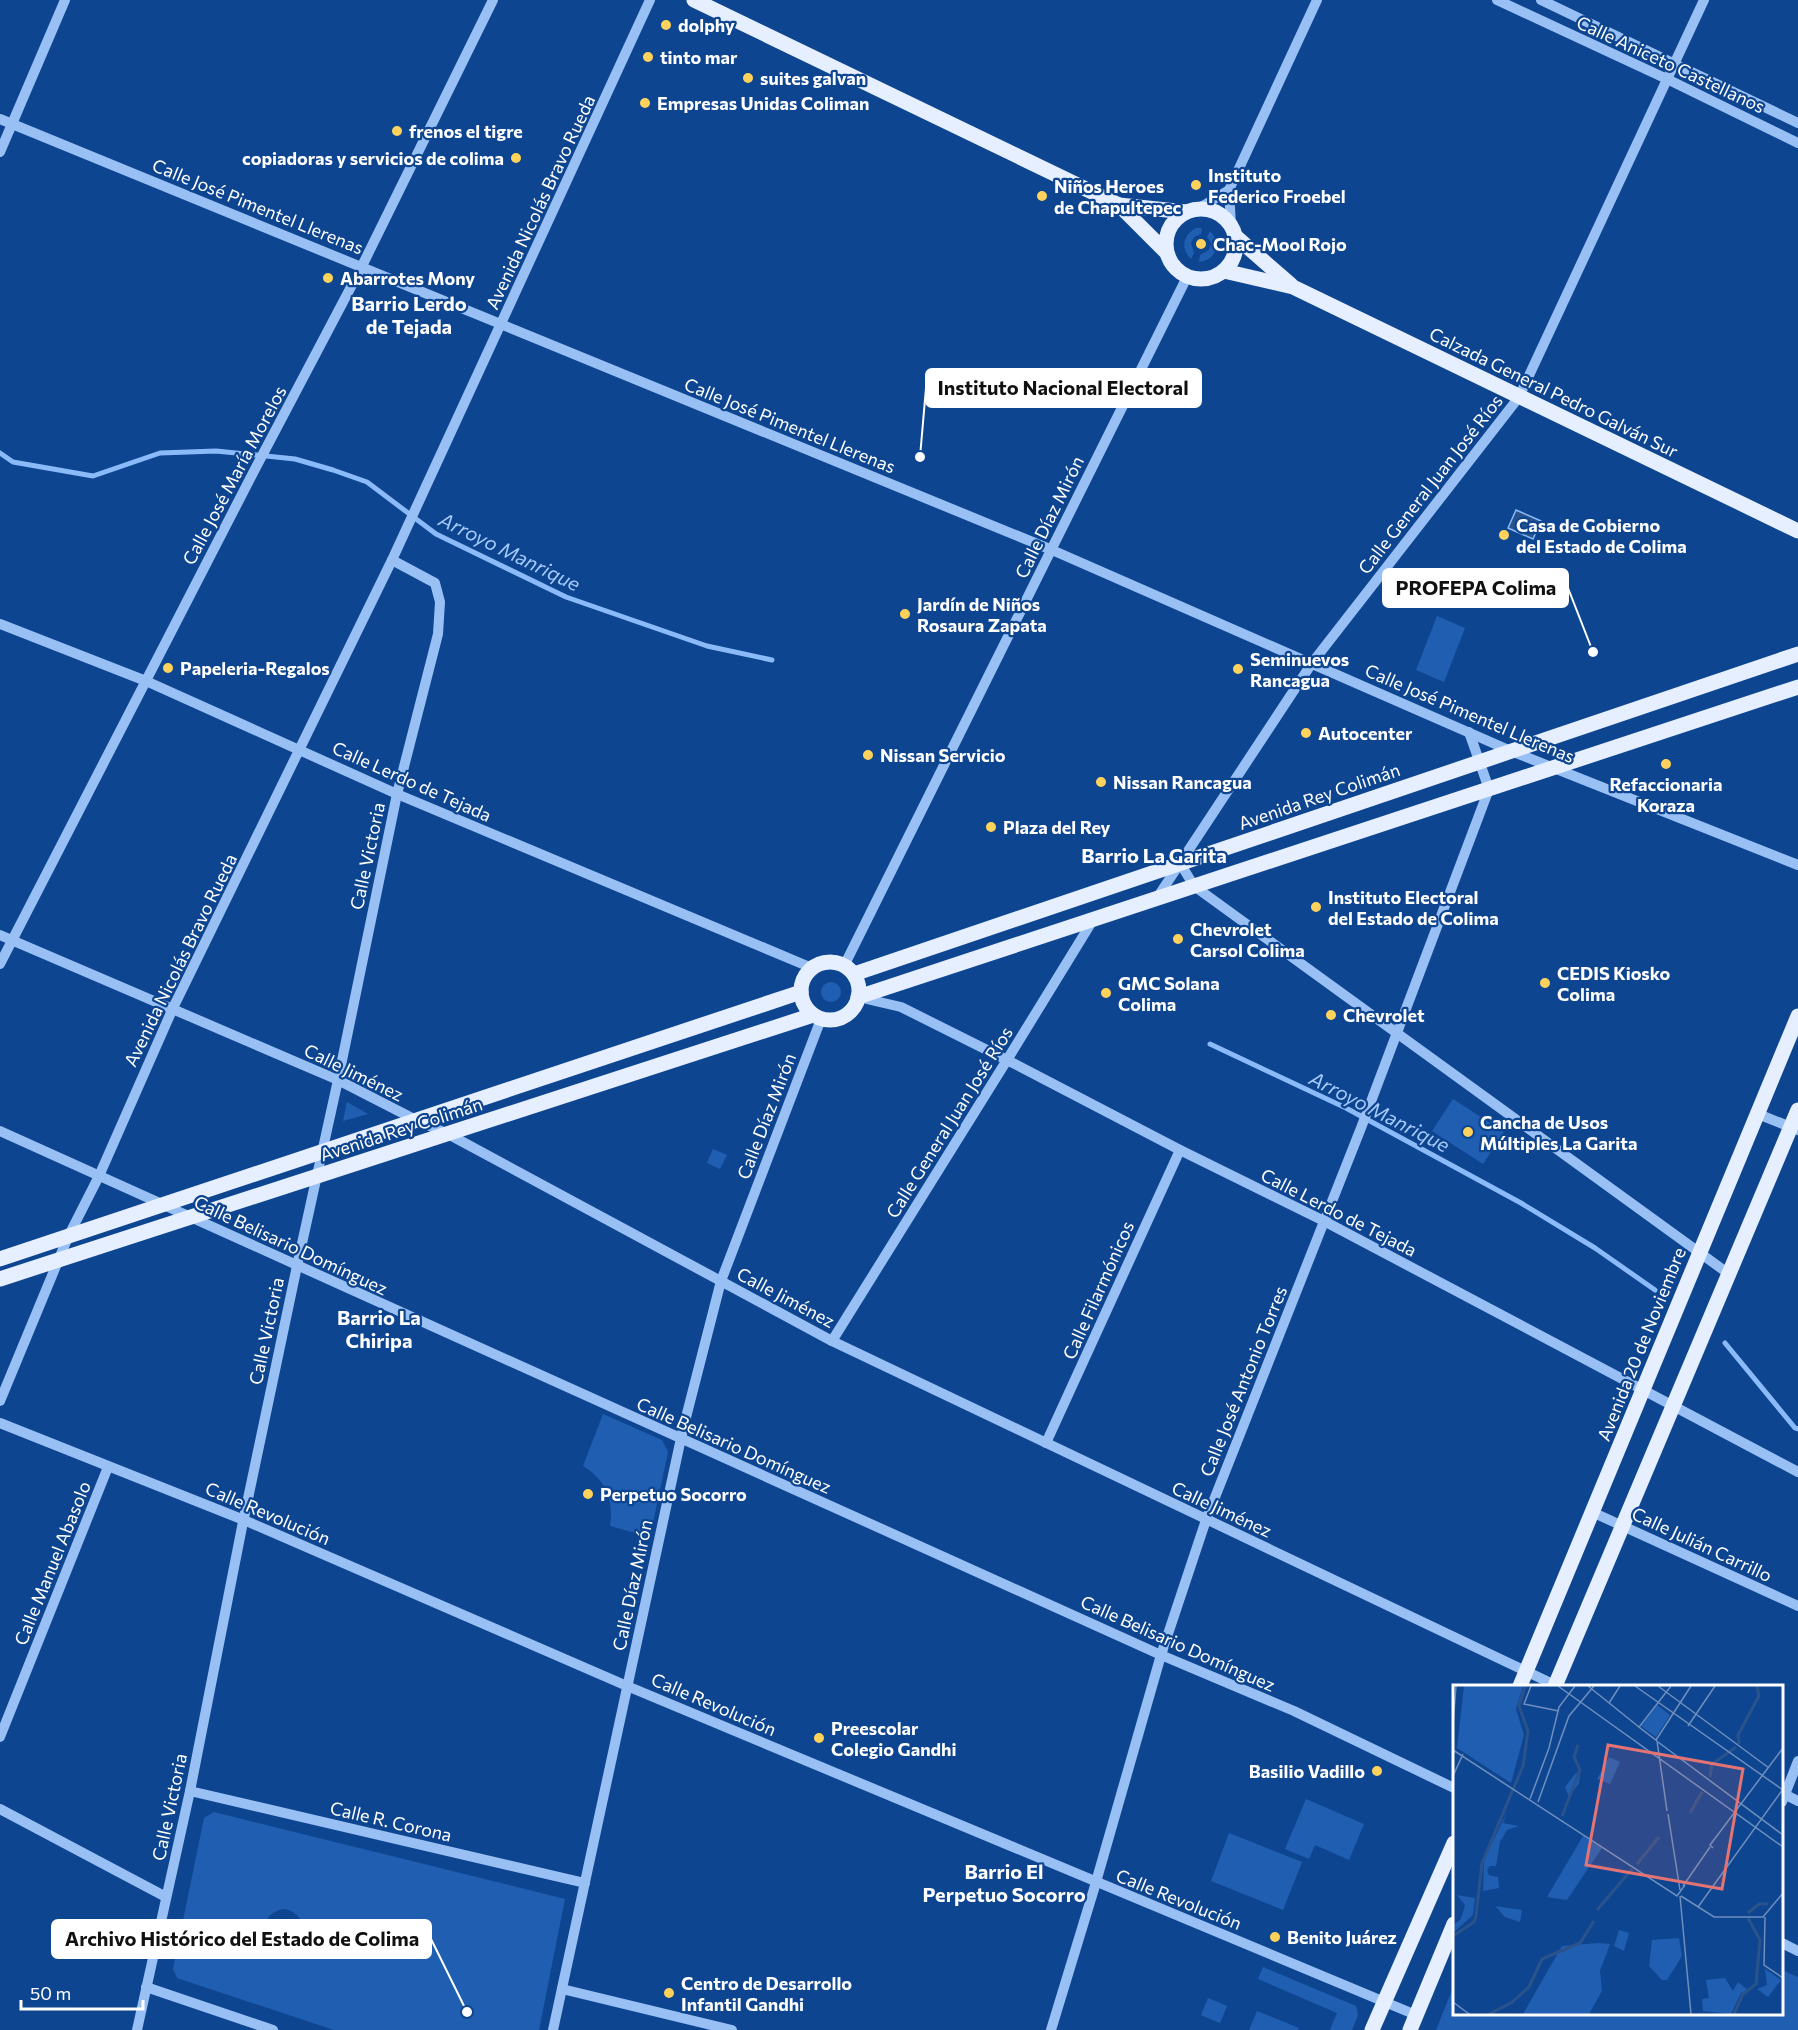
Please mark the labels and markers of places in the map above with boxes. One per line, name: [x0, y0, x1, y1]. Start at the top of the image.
place label: dolphy: [678, 14, 735, 36]
marker: dolphy: [659, 18, 673, 32]
place label: tinto mar: [660, 46, 738, 68]
marker: tinto mar: [641, 50, 655, 64]
place label: suites galvan: [760, 67, 866, 89]
marker: suites galvan: [741, 71, 755, 85]
place label: Empresas Unidas Coliman: [657, 92, 869, 114]
marker: Empresas Unidas Coliman: [638, 96, 652, 110]
place label: frenos el tigre: [409, 120, 523, 142]
marker: frenos el tigre: [390, 124, 404, 138]
place label: copiadoras y servicios de colima: [242, 147, 504, 169]
marker: copiadoras y servicios de colima: [509, 151, 523, 165]
place label: Instituto Federico Froebel: [1208, 164, 1346, 207]
place label: Niños Heroes de Chapultepec: [1054, 175, 1182, 218]
marker: Instituto Federico Froebel: [1189, 178, 1203, 192]
marker: Niños Heroes de Chapultepec: [1035, 189, 1049, 203]
place label: Chac-Mool Rojo: [1213, 233, 1347, 255]
marker: Chac-Mool Rojo: [1194, 237, 1208, 251]
place label: Abarrotes Mony: [340, 267, 475, 289]
marker: Abarrotes Mony: [321, 271, 335, 285]
callout: Instituto Nacional Electoral: [926, 369, 1201, 407]
place label: Casa de Gobierno del Estado de Colima: [1516, 514, 1687, 557]
marker: Casa de Gobierno del Estado de Colima: [1497, 528, 1511, 542]
callout: PROFEPA Colima: [1383, 569, 1568, 607]
place label: Jardín de Niños Rosaura Zapata: [917, 593, 1047, 636]
marker: Jardín de Niños Rosaura Zapata: [898, 607, 912, 621]
place label: Seminuevos Rancagua: [1250, 648, 1349, 691]
place label: Papeleria-Regalos: [180, 657, 330, 679]
marker: Papeleria-Regalos: [161, 661, 175, 675]
marker: Seminuevos Rancagua: [1231, 662, 1245, 676]
place label: Autocenter: [1318, 722, 1413, 744]
marker: Autocenter: [1299, 726, 1313, 740]
place label: Nissan Servicio: [880, 744, 1006, 766]
marker: Nissan Servicio: [861, 748, 875, 762]
marker: Refaccionaria Koraza: [1659, 757, 1673, 771]
place label: Nissan Rancagua: [1113, 771, 1252, 793]
place label: Refaccionaria Koraza: [1610, 773, 1722, 816]
marker: Nissan Rancagua: [1094, 775, 1108, 789]
place label: Plaza del Rey: [1003, 816, 1111, 838]
marker: Plaza del Rey: [984, 820, 998, 834]
place label: Instituto Electoral del Estado de Colima: [1328, 886, 1499, 929]
marker: Instituto Electoral del Estado de Colima: [1309, 900, 1323, 914]
place label: Chevrolet Carsol Colima: [1190, 918, 1305, 961]
marker: Chevrolet Carsol Colima: [1171, 932, 1185, 946]
place label: CEDIS Kiosko Colima: [1557, 962, 1671, 1005]
place label: GMC Solana Colima: [1118, 972, 1220, 1015]
marker: CEDIS Kiosko Colima: [1538, 976, 1552, 990]
marker: GMC Solana Colima: [1099, 986, 1113, 1000]
place label: Chevrolet: [1343, 1004, 1425, 1026]
marker: Chevrolet: [1324, 1008, 1338, 1022]
place label: Cancha de Usos Múltiples La Garita: [1480, 1111, 1637, 1154]
marker: Cancha de Usos Múltiples La Garita: [1461, 1125, 1475, 1139]
place label: Perpetuo Socorro: [600, 1483, 747, 1505]
marker: Perpetuo Socorro: [581, 1487, 595, 1501]
place label: Preescolar Colegio Gandhi: [831, 1717, 957, 1760]
marker: Preescolar Colegio Gandhi: [812, 1731, 826, 1745]
place label: Basilio Vadillo: [1249, 1760, 1365, 1782]
marker: Basilio Vadillo: [1370, 1764, 1384, 1778]
callout: Archivo Histórico del Estado de Colima: [52, 1920, 431, 1958]
place label: Benito Juárez: [1287, 1926, 1397, 1948]
marker: Benito Juárez: [1268, 1930, 1282, 1944]
place label: Centro de Desarrollo Infantil Gandhi: [681, 1972, 852, 2015]
marker: Centro de Desarrollo Infantil Gandhi: [662, 1986, 676, 2000]

